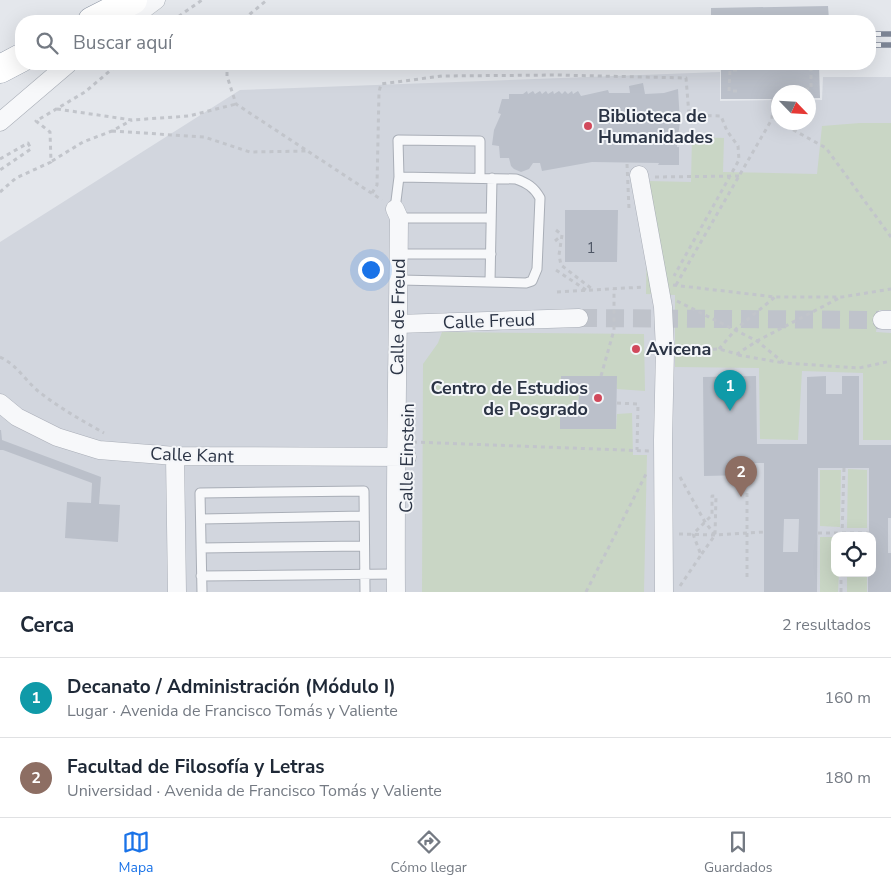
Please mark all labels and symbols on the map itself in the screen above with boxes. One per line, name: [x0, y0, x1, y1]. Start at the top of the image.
north arrow: [771, 85, 816, 130]
place label: Biblioteca de Humanidades: [598, 104, 713, 149]
marker: Biblioteca de Humanidades: [582, 120, 594, 132]
house number: 1: [586, 238, 596, 258]
your location: [358, 257, 384, 283]
street label: Calle de Freud: [385, 258, 411, 376]
street label: Calle Freud: [442, 307, 536, 335]
place label: Avicena: [646, 337, 711, 361]
marker: Avicena: [630, 343, 642, 355]
pin: 1: [714, 370, 746, 411]
place label: Centro de Estudios de Posgrado: [430, 376, 588, 421]
marker: Centro de Estudios de Posgrado: [592, 392, 604, 404]
street label: Calle Einstein: [394, 403, 420, 513]
street label: Calle Kant: [150, 442, 235, 468]
pin: 2: [725, 456, 757, 497]

